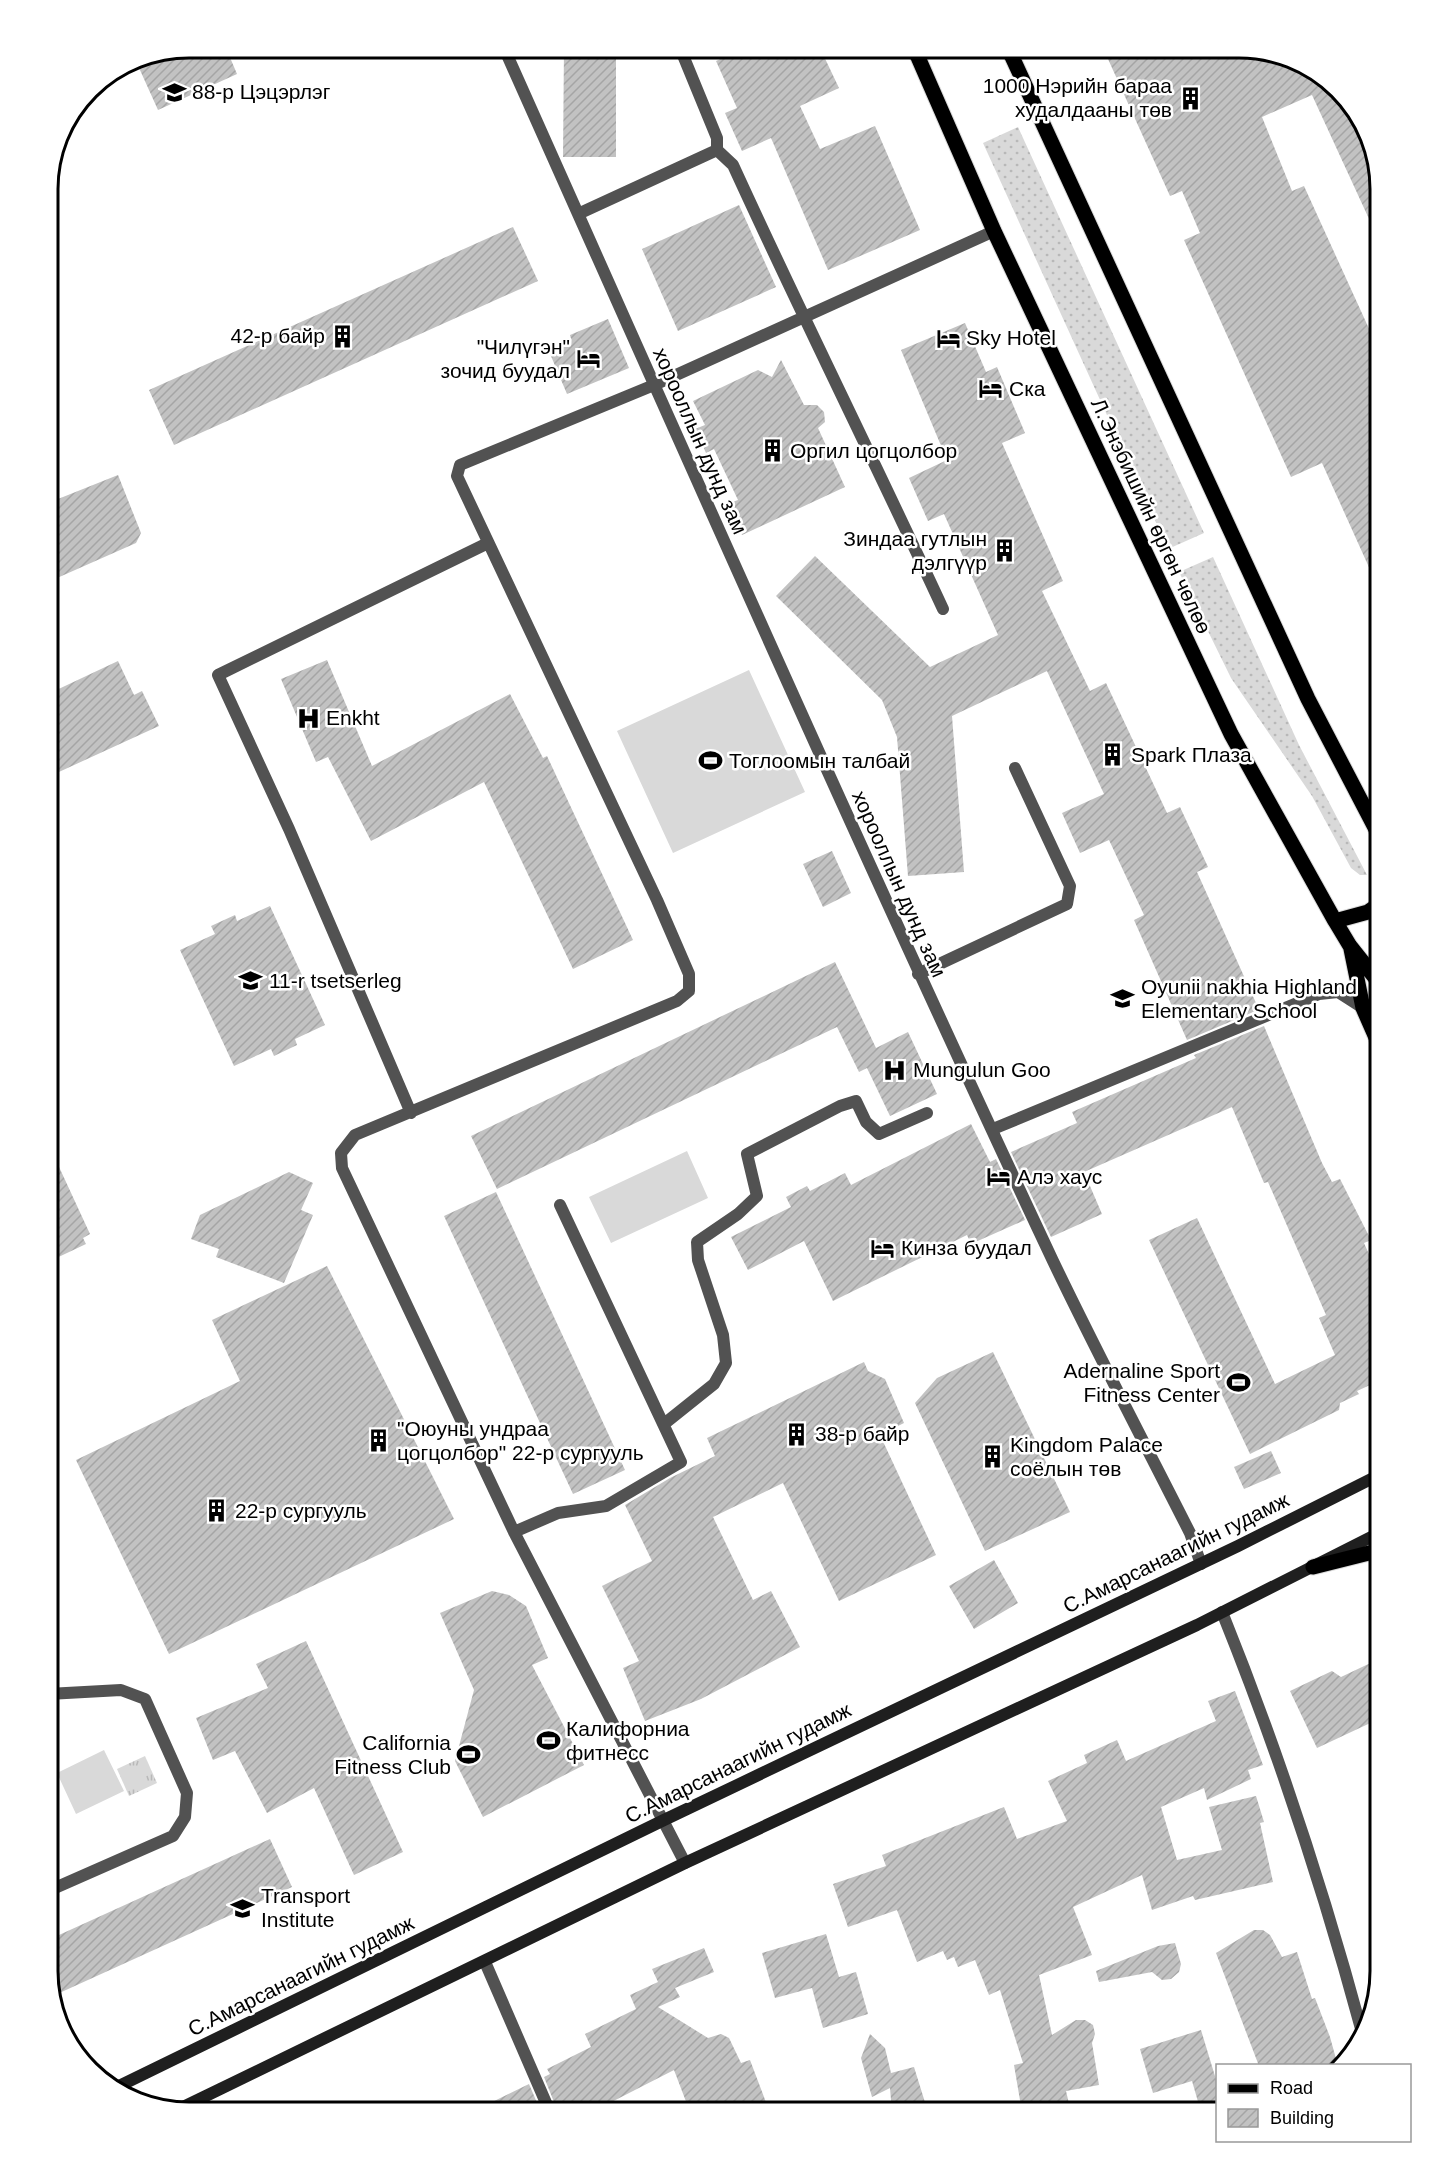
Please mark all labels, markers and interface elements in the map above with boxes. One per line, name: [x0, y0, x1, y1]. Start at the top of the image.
place label: 1000 Нэрийн бараа худалдааны төв: [983, 74, 1172, 121]
school or university icon: 88-р Цэцэрлэг: [161, 79, 187, 105]
place label: 88-р Цэцэрлэг: [192, 80, 331, 103]
building icon: 1000 Нэрийн бараа худалдааны төв: [1177, 85, 1203, 111]
building icon: 42-p байр: [330, 323, 356, 349]
place label: 42-p байр: [231, 324, 325, 347]
hotel icon: Sky Hotel: [935, 325, 961, 351]
place label: Sky Hotel: [966, 326, 1056, 349]
place label: "Чилүгэн" зочид буудал: [441, 335, 570, 382]
street label: хорооллын дунд зам: [649, 344, 752, 538]
hotel icon: "Чилүгэн" зочид буудал: [575, 346, 601, 372]
hotel icon: Ска: [978, 376, 1004, 402]
place label: Ска: [1009, 377, 1046, 400]
street label: Л.Энэбишийн өргөн чөлөө: [1087, 395, 1216, 637]
building icon: Oргил цогцолбор: [759, 438, 785, 464]
place label: Oргил цогцолбор: [790, 439, 957, 462]
place label: Зиндаа гутлын дэлгүүр: [843, 527, 987, 574]
building icon: Зиндаа гутлын дэлгүүр: [992, 538, 1018, 564]
hospital icon: Enkht: [295, 705, 321, 731]
place label: Enkht: [326, 706, 380, 729]
building icon: Spark Плаза: [1100, 742, 1126, 768]
place label: Spark Плаза: [1131, 743, 1252, 766]
sports icon: Тоглоомын талбай: [698, 748, 724, 774]
place label: Тоглоомын талбай: [729, 749, 910, 772]
street label: хорооллын дунд зам: [848, 787, 951, 981]
school or university icon: 11-r tsetserleg: [238, 968, 264, 994]
place label: 11-r tsetserleg: [269, 969, 402, 992]
place label: Oyunii nakhia Highland Elementary School: [1141, 975, 1357, 1022]
school or university icon: Oyunii nakhia Highland Elementary School: [1110, 986, 1136, 1012]
hospital icon: Mungulun Goo: [882, 1057, 908, 1083]
place label: Mungulun Goo: [913, 1058, 1051, 1081]
hotel icon: Алэ хаус: [986, 1164, 1012, 1190]
place label: Алэ хаус: [1017, 1165, 1102, 1188]
hotel icon: Кинза буудал: [870, 1235, 896, 1261]
place label: Кинза буудал: [901, 1236, 1032, 1259]
place label: Adernaline Sport Fitness Center: [1064, 1359, 1220, 1406]
sports icon: Adernaline Sport Fitness Center: [1225, 1370, 1251, 1396]
place label: "Оюуны ундраа цогцолбор" 22-р сургууль: [397, 1417, 644, 1464]
building icon: 38-р байр: [784, 1421, 810, 1447]
place label: 38-р байр: [815, 1422, 910, 1445]
building icon: "Оюуны ундраа цогцолбор" 22-р сургууль: [366, 1428, 392, 1454]
place label: Kingdom Palace соёлын төв: [1010, 1433, 1163, 1480]
building icon: Kingdom Palace соёлын төв: [979, 1444, 1005, 1470]
street label: С.Амарсанаагийн гудамж: [1059, 1488, 1292, 1617]
building icon: 22-р сургууль: [204, 1498, 230, 1524]
place label: 22-р сургууль: [235, 1499, 367, 1522]
street label: С.Амарсанаагийн гудамж: [621, 1698, 854, 1827]
place label: Калифорниа фитнесс: [566, 1717, 690, 1764]
sports icon: Калифорниа фитнесс: [535, 1728, 561, 1754]
place label: California Fitness Club: [334, 1731, 451, 1778]
sports icon: California Fitness Club: [456, 1742, 482, 1768]
place label: Transport Institute: [261, 1884, 350, 1931]
school or university icon: Transport Institute: [230, 1895, 256, 1921]
street label: С.Амарсанаагийн гудамж: [184, 1911, 417, 2040]
legend: [1216, 2064, 1411, 2142]
text: Road: [1270, 2078, 1313, 2098]
text: Building: [1270, 2108, 1334, 2128]

